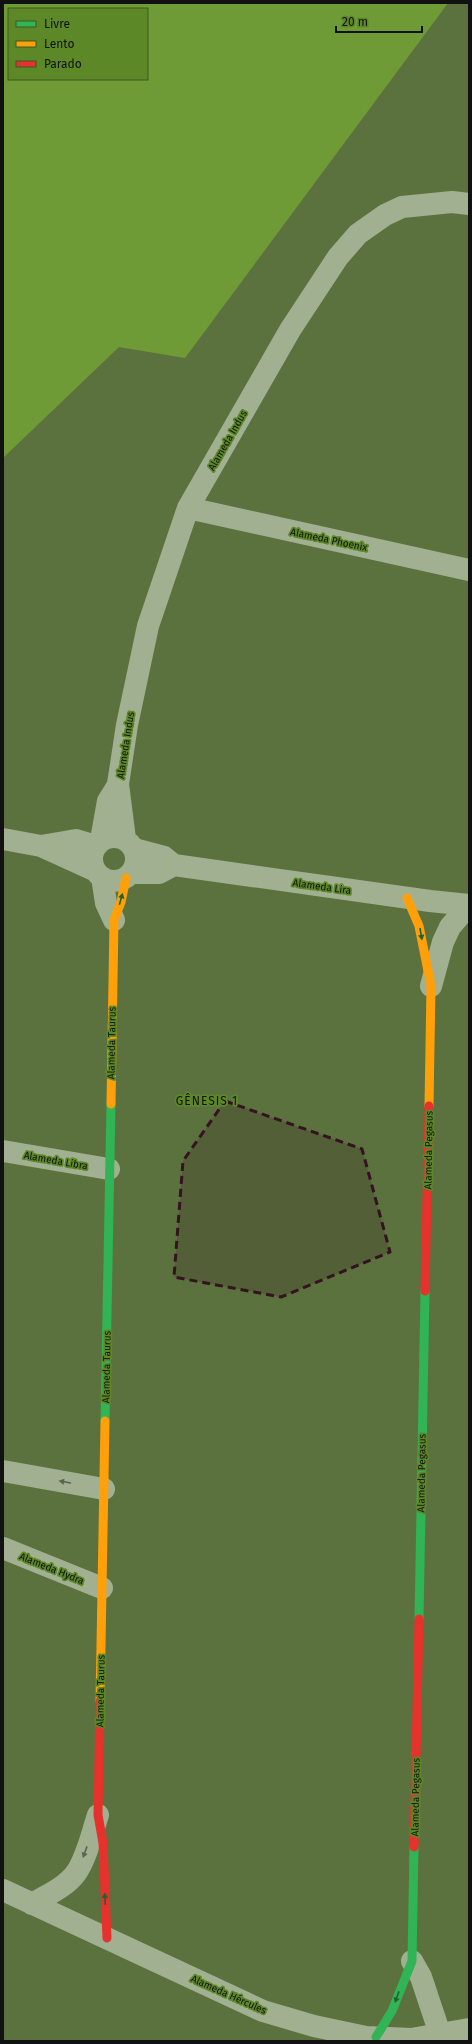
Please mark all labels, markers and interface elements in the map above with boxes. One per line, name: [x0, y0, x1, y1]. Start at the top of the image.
legend: [8, 8, 148, 80]
scale bar: [336, 8, 422, 34]
text: 20 m: [342, 15, 368, 29]
text: Livre: [44, 17, 70, 31]
text: Lento: [44, 37, 74, 51]
text: Parado: [44, 57, 82, 71]
street label: Alameda Indus: [206, 408, 250, 473]
street label: Alameda Phoenix: [289, 526, 369, 554]
street label: Alameda Indus: [115, 711, 137, 779]
street label: Alameda Lira: [292, 877, 352, 897]
one-way arrow: [118, 893, 124, 905]
one-way arrow: [418, 928, 424, 940]
street label: Alameda Taurus: [105, 1006, 119, 1079]
district label: GÊNESIS 1: [176, 1093, 238, 1108]
street label: Alameda Pegasus: [422, 1110, 436, 1189]
street label: Alameda Libra: [23, 1149, 89, 1173]
street label: Alameda Taurus: [100, 1330, 114, 1403]
street label: Alameda Pegasus: [415, 1433, 429, 1512]
one-way arrow: [59, 1479, 71, 1485]
street label: Alameda Hydra: [18, 1550, 86, 1587]
street label: Alameda Taurus: [94, 1654, 108, 1727]
street label: Alameda Pegasus: [409, 1757, 423, 1836]
one-way arrow: [82, 1846, 88, 1858]
one-way arrow: [102, 1893, 109, 1905]
street label: Alameda Hércules: [189, 1973, 269, 2017]
one-way arrow: [394, 1991, 400, 2003]

